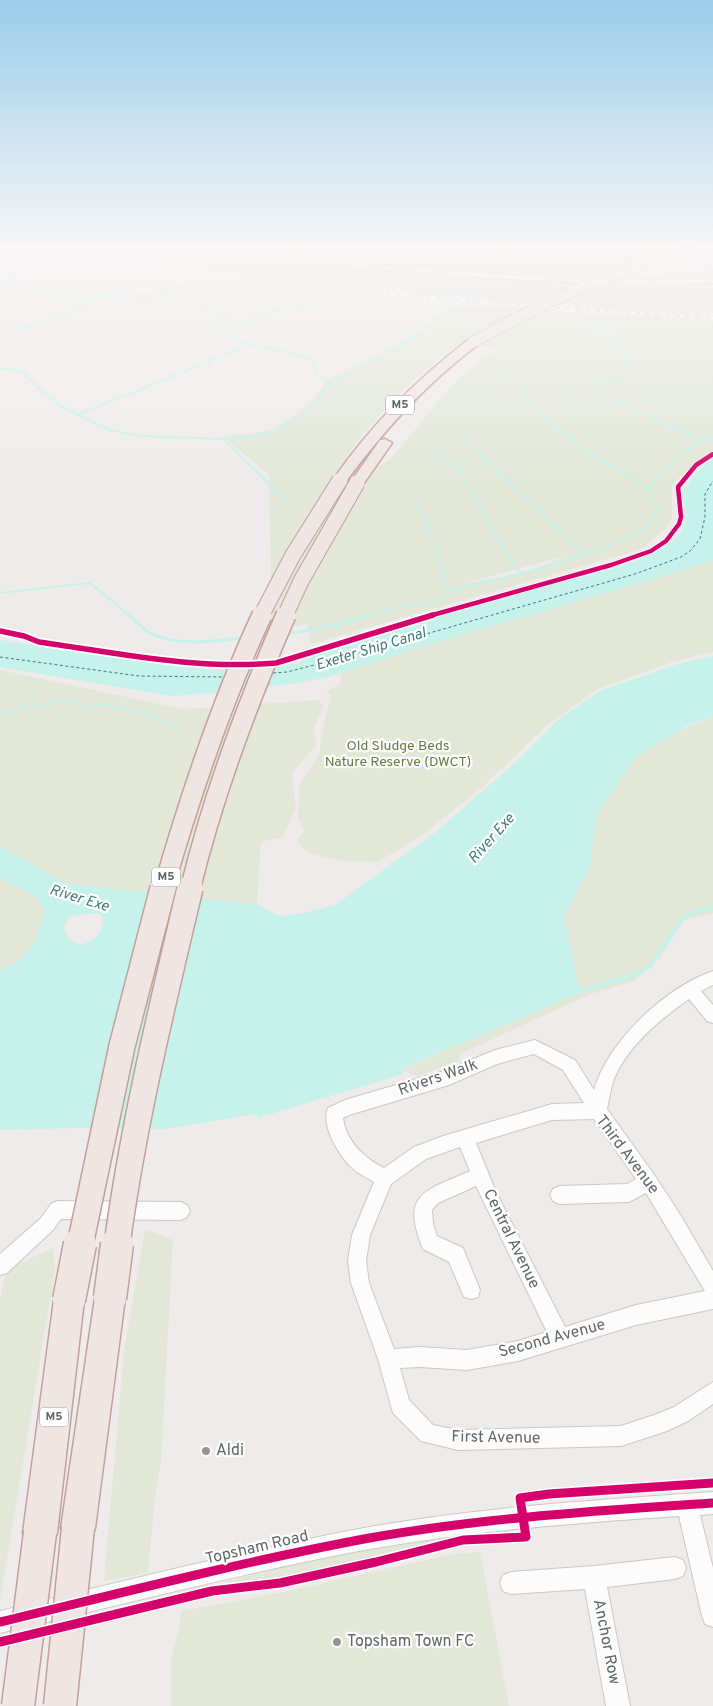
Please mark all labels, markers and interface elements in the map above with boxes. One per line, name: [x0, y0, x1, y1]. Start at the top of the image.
road number: M5: [386, 396, 414, 414]
water label: Exeter Ship Canal: [314, 624, 429, 676]
park label: Old Sludge Beds Nature Reserve (DWCT): [325, 738, 471, 771]
water label: River Exe: [465, 810, 520, 868]
road number: M5: [152, 868, 180, 886]
water label: River Exe: [47, 881, 111, 917]
street label: Rivers Walk: [396, 1055, 480, 1101]
street label: Third Avenue: [591, 1112, 663, 1198]
street label: Central Avenue: [478, 1186, 544, 1292]
street label: Second Avenue: [496, 1315, 608, 1363]
road number: M5: [40, 1408, 68, 1426]
street label: First Avenue: [451, 1427, 541, 1449]
place label: Aldi: [216, 1441, 244, 1461]
marker: Aldi: [200, 1445, 212, 1457]
street label: Topsham Road: [204, 1526, 310, 1570]
street label: Anchor Row: [588, 1598, 624, 1686]
place label: Topsham Town FC: [347, 1632, 474, 1652]
marker: Topsham Town FC: [331, 1636, 343, 1648]

